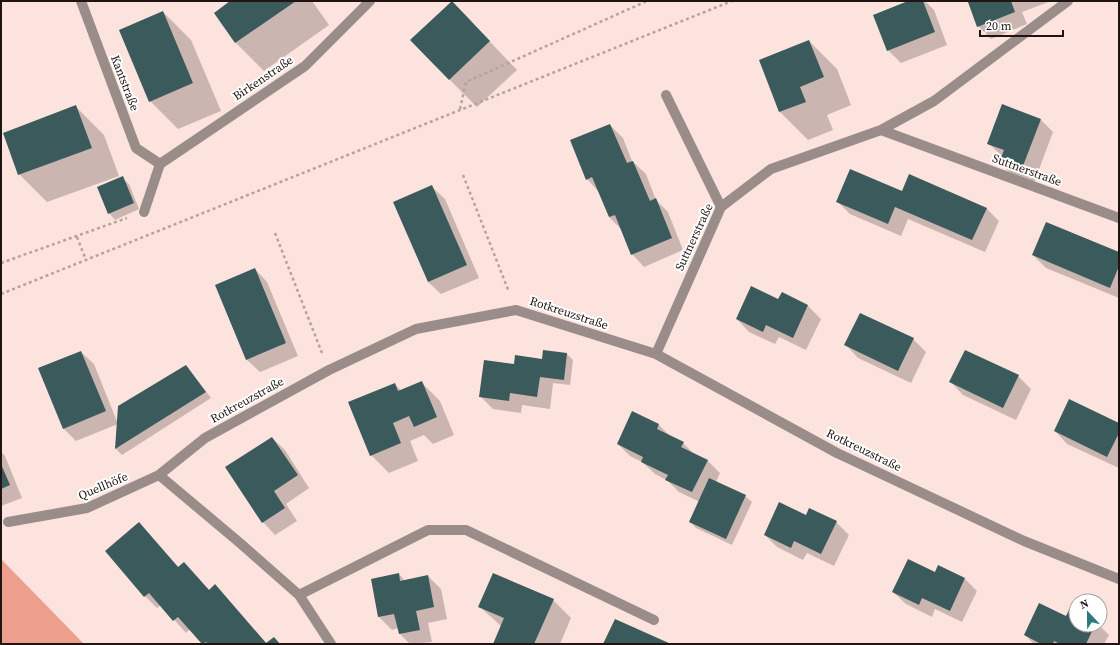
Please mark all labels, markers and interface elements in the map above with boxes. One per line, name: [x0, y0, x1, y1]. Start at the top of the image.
scale bar: [980, 12, 1063, 38]
text: 20 m: [986, 18, 1012, 34]
street label: Birkenstraße: [230, 52, 296, 104]
street label: Kantstraße: [107, 53, 143, 113]
street label: Suttnerstraße: [990, 150, 1064, 190]
street label: Suttnerstraße: [671, 201, 717, 273]
street label: Rotkreuzstraße: [528, 293, 610, 333]
street label: Rotkreuzstraße: [207, 373, 287, 427]
street label: Rotkreuzstraße: [824, 425, 904, 475]
street label: Quellhöfe: [76, 468, 130, 504]
north arrow: [1068, 593, 1108, 633]
text: N: [1078, 596, 1091, 613]

